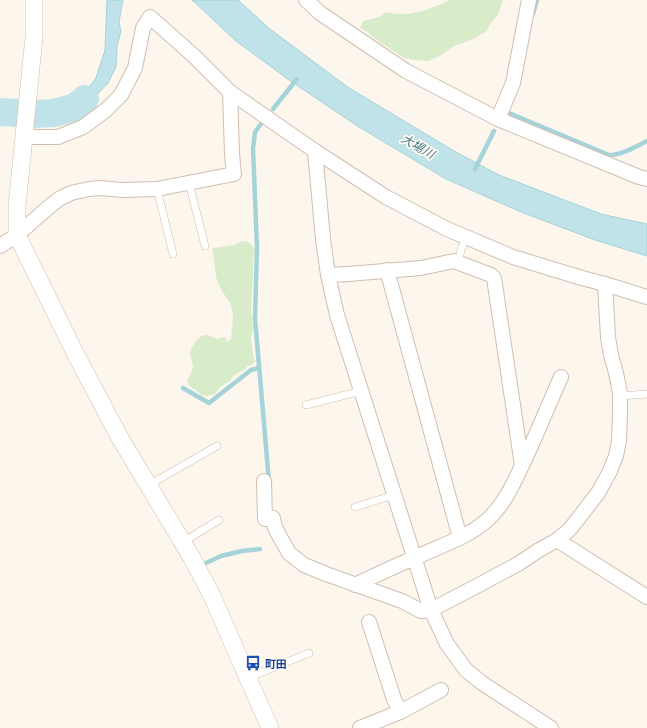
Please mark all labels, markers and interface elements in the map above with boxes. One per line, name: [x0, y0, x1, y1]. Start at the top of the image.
water label: 大場川: [398, 130, 440, 163]
bus stop icon: 町田: [244, 654, 262, 672]
place label: 町田: [265, 656, 287, 671]

